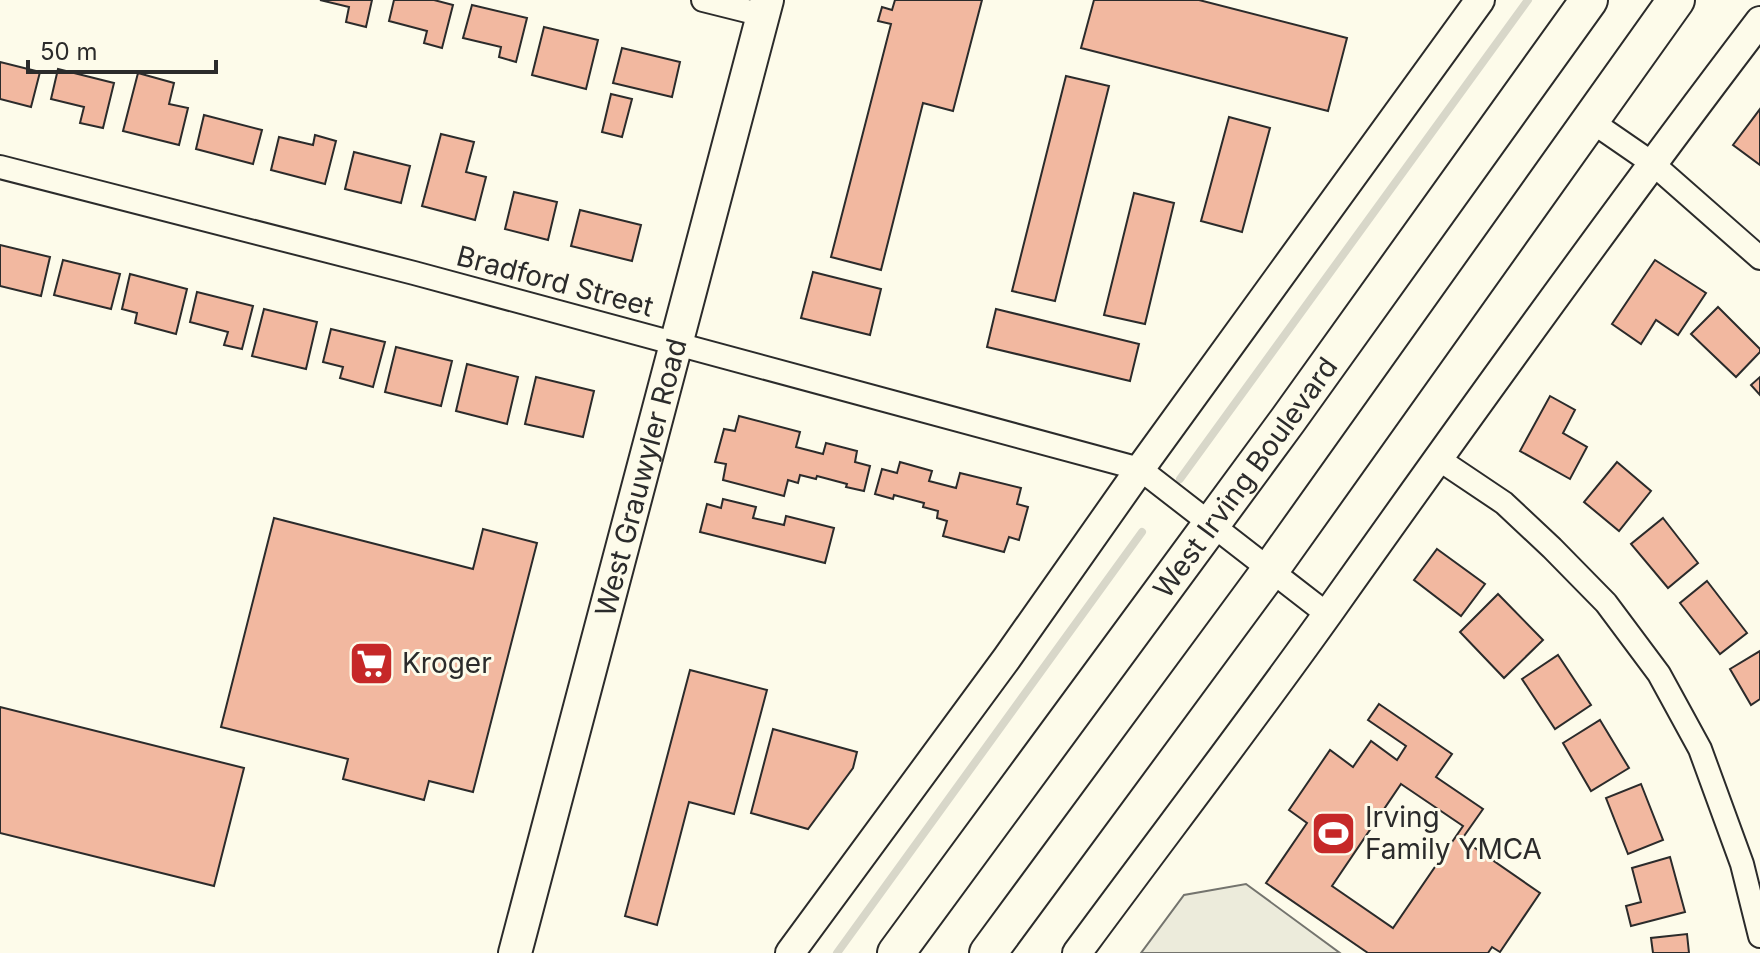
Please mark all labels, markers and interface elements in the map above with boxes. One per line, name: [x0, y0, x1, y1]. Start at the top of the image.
scale bar: [28, 24, 216, 74]
text: 50 m: [40, 37, 98, 66]
street label: Bradford Street: [453, 238, 657, 324]
street label: West Grauwyler Road: [588, 335, 694, 620]
street label: West Irving Boulevard: [1146, 351, 1344, 605]
supermarket icon: Kroger: [347, 639, 395, 687]
place label: Kroger: [402, 646, 492, 680]
place label: Irving Family YMCA: [1365, 800, 1542, 866]
sports icon: Irving Family YMCA: [1310, 809, 1358, 857]

